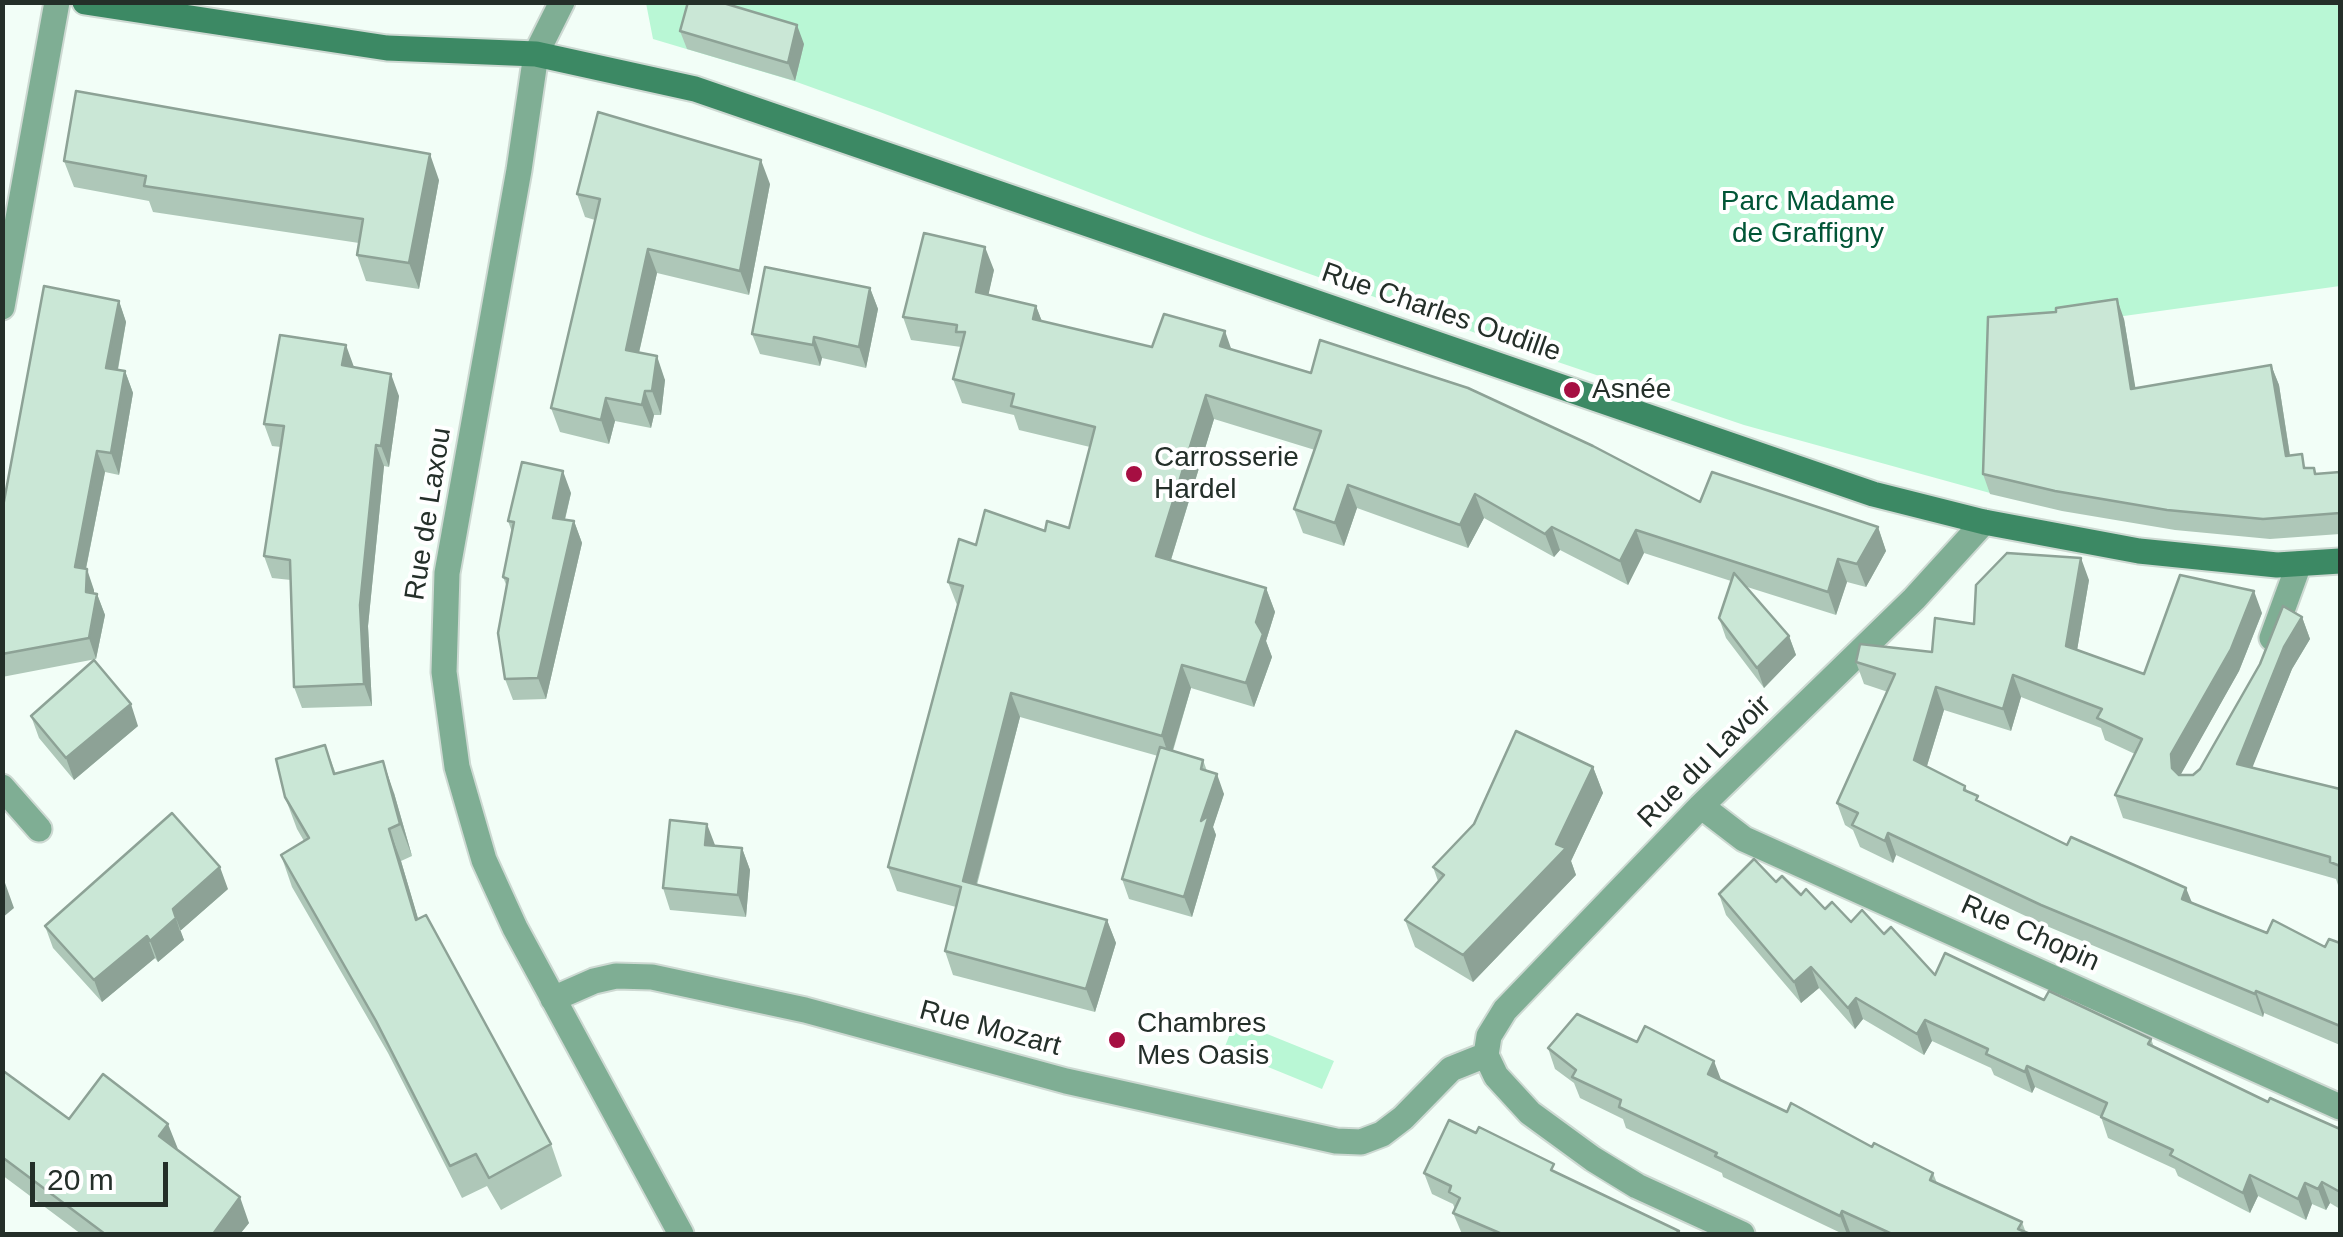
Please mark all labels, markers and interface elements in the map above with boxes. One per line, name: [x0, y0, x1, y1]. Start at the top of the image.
park label: Parc Madame de Graffigny: [1721, 185, 1895, 251]
street label: Rue Charles Oudille: [1317, 256, 1565, 370]
place label: Asnée: [1592, 373, 1671, 407]
marker: Asnée: [1561, 379, 1583, 401]
street label: Rue de Laxou: [399, 425, 459, 603]
place label: Carrosserie Hardel: [1154, 441, 1299, 507]
marker: Carrosserie Hardel: [1123, 463, 1145, 485]
street label: Rue du Lavoir: [1631, 688, 1779, 836]
street label: Rue Chopin: [1956, 889, 2104, 979]
street label: Rue Mozart: [916, 994, 1064, 1064]
place label: Chambres Mes Oasis: [1137, 1007, 1269, 1073]
marker: Chambres Mes Oasis: [1106, 1029, 1128, 1051]
scale bar: [35, 1142, 172, 1204]
text: 20 m: [47, 1163, 114, 1196]

